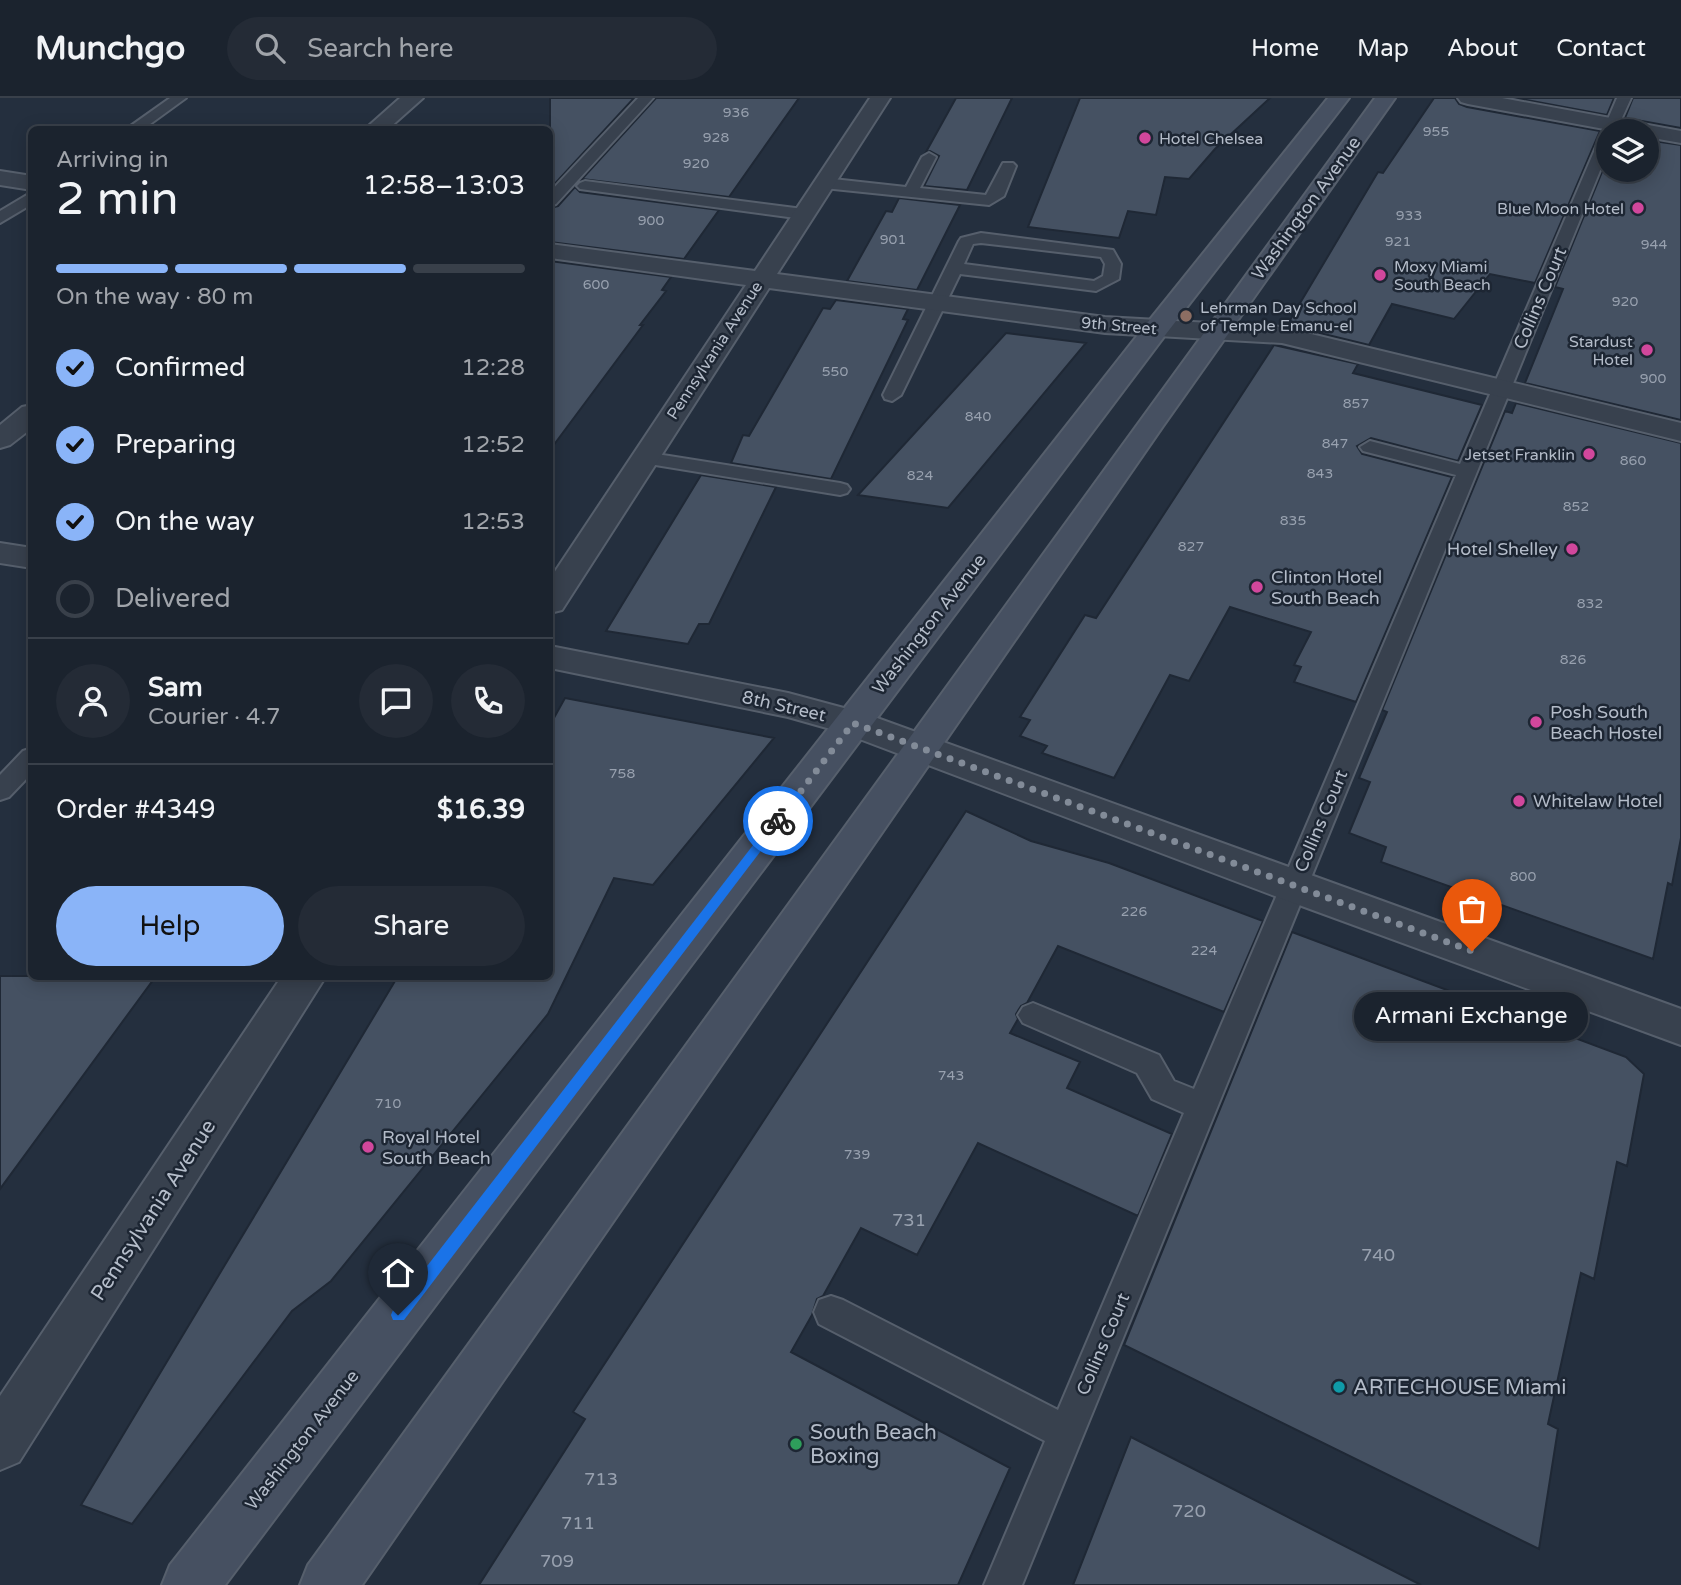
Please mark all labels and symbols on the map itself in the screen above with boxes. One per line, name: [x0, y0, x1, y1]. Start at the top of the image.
house number: 936: [723, 104, 749, 121]
house number: 955: [1423, 123, 1449, 140]
house number: 928: [703, 129, 729, 146]
place label: Hotel Chelsea: [1159, 129, 1263, 149]
marker: Hotel Chelsea: [1137, 130, 1153, 146]
street label: Washington Avenue: [1247, 132, 1365, 284]
house number: 920: [683, 155, 709, 172]
place label: Blue Moon Hotel: [1497, 199, 1624, 219]
marker: Blue Moon Hotel: [1630, 200, 1646, 216]
house number: 933: [1396, 207, 1422, 224]
house number: 900: [638, 212, 664, 229]
house number: 901: [880, 231, 906, 248]
house number: 921: [1385, 233, 1411, 250]
house number: 944: [1641, 236, 1667, 253]
street label: Collins Court: [1509, 244, 1571, 352]
place label: Moxy Miami South Beach: [1394, 257, 1491, 295]
marker: Moxy Miami South Beach: [1372, 267, 1388, 283]
house number: 600: [583, 276, 609, 293]
street label: Pennsylvania Avenue: [663, 278, 767, 423]
house number: 920: [1612, 293, 1638, 310]
place label: Lehrman Day School of Temple Emanu-el: [1200, 298, 1357, 336]
marker: Lehrman Day School of Temple Emanu-el: [1178, 308, 1194, 324]
street label: 9th Street: [1080, 313, 1158, 339]
place label: Stardust Hotel: [1569, 332, 1633, 370]
marker: Stardust Hotel: [1639, 342, 1655, 358]
house number: 550: [822, 363, 848, 380]
house number: 900: [1640, 370, 1666, 387]
house number: 857: [1343, 395, 1369, 412]
house number: 840: [965, 408, 991, 425]
house number: 847: [1322, 435, 1348, 452]
place label: Jetset Franklin: [1465, 445, 1575, 465]
marker: Jetset Franklin: [1581, 446, 1597, 462]
house number: 860: [1620, 452, 1646, 469]
house number: 843: [1307, 465, 1333, 482]
house number: 824: [907, 467, 933, 484]
house number: 852: [1563, 498, 1589, 515]
house number: 835: [1280, 512, 1306, 529]
house number: 827: [1178, 538, 1204, 555]
place label: Hotel Shelley: [1447, 538, 1558, 560]
marker: Hotel Shelley: [1564, 541, 1580, 557]
street label: Washington Avenue: [867, 550, 991, 698]
place label: Clinton Hotel South Beach: [1271, 566, 1382, 609]
marker: Clinton Hotel South Beach: [1249, 579, 1265, 595]
house number: 832: [1577, 595, 1603, 612]
house number: 826: [1560, 651, 1586, 668]
street label: 8th Street: [740, 686, 828, 726]
place label: Posh South Beach Hostel: [1550, 701, 1662, 744]
marker: Posh South Beach Hostel: [1528, 714, 1544, 730]
house number: 758: [609, 765, 635, 782]
street label: Collins Court: [1290, 767, 1352, 875]
courier: [743, 786, 813, 856]
place label: Whitelaw Hotel: [1533, 790, 1663, 812]
marker: Whitelaw Hotel: [1511, 793, 1527, 809]
house number: 800: [1510, 868, 1536, 885]
pin: [1442, 879, 1502, 951]
house number: 226: [1121, 903, 1147, 920]
house number: 224: [1191, 942, 1217, 959]
callout: Armani Exchange: [1355, 993, 1589, 1042]
house number: 743: [938, 1067, 964, 1084]
house number: 710: [375, 1095, 401, 1112]
street label: Pennsylvania Avenue: [85, 1115, 221, 1306]
place label: Royal Hotel South Beach: [382, 1126, 491, 1169]
marker: Royal Hotel South Beach: [360, 1139, 376, 1155]
house number: 739: [844, 1146, 870, 1163]
house number: 731: [892, 1209, 926, 1231]
pin: [368, 1243, 428, 1315]
house number: 740: [1361, 1244, 1395, 1266]
street label: Collins Court: [1072, 1290, 1134, 1398]
street label: Washington Avenue: [240, 1366, 364, 1514]
place label: ARTECHOUSE Miami: [1353, 1375, 1567, 1400]
marker: ARTECHOUSE Miami: [1331, 1379, 1347, 1395]
place label: South Beach Boxing: [810, 1420, 937, 1469]
marker: South Beach Boxing: [788, 1436, 804, 1452]
house number: 713: [584, 1468, 618, 1490]
house number: 720: [1172, 1500, 1206, 1522]
house number: 711: [561, 1512, 595, 1534]
house number: 709: [540, 1550, 574, 1572]

